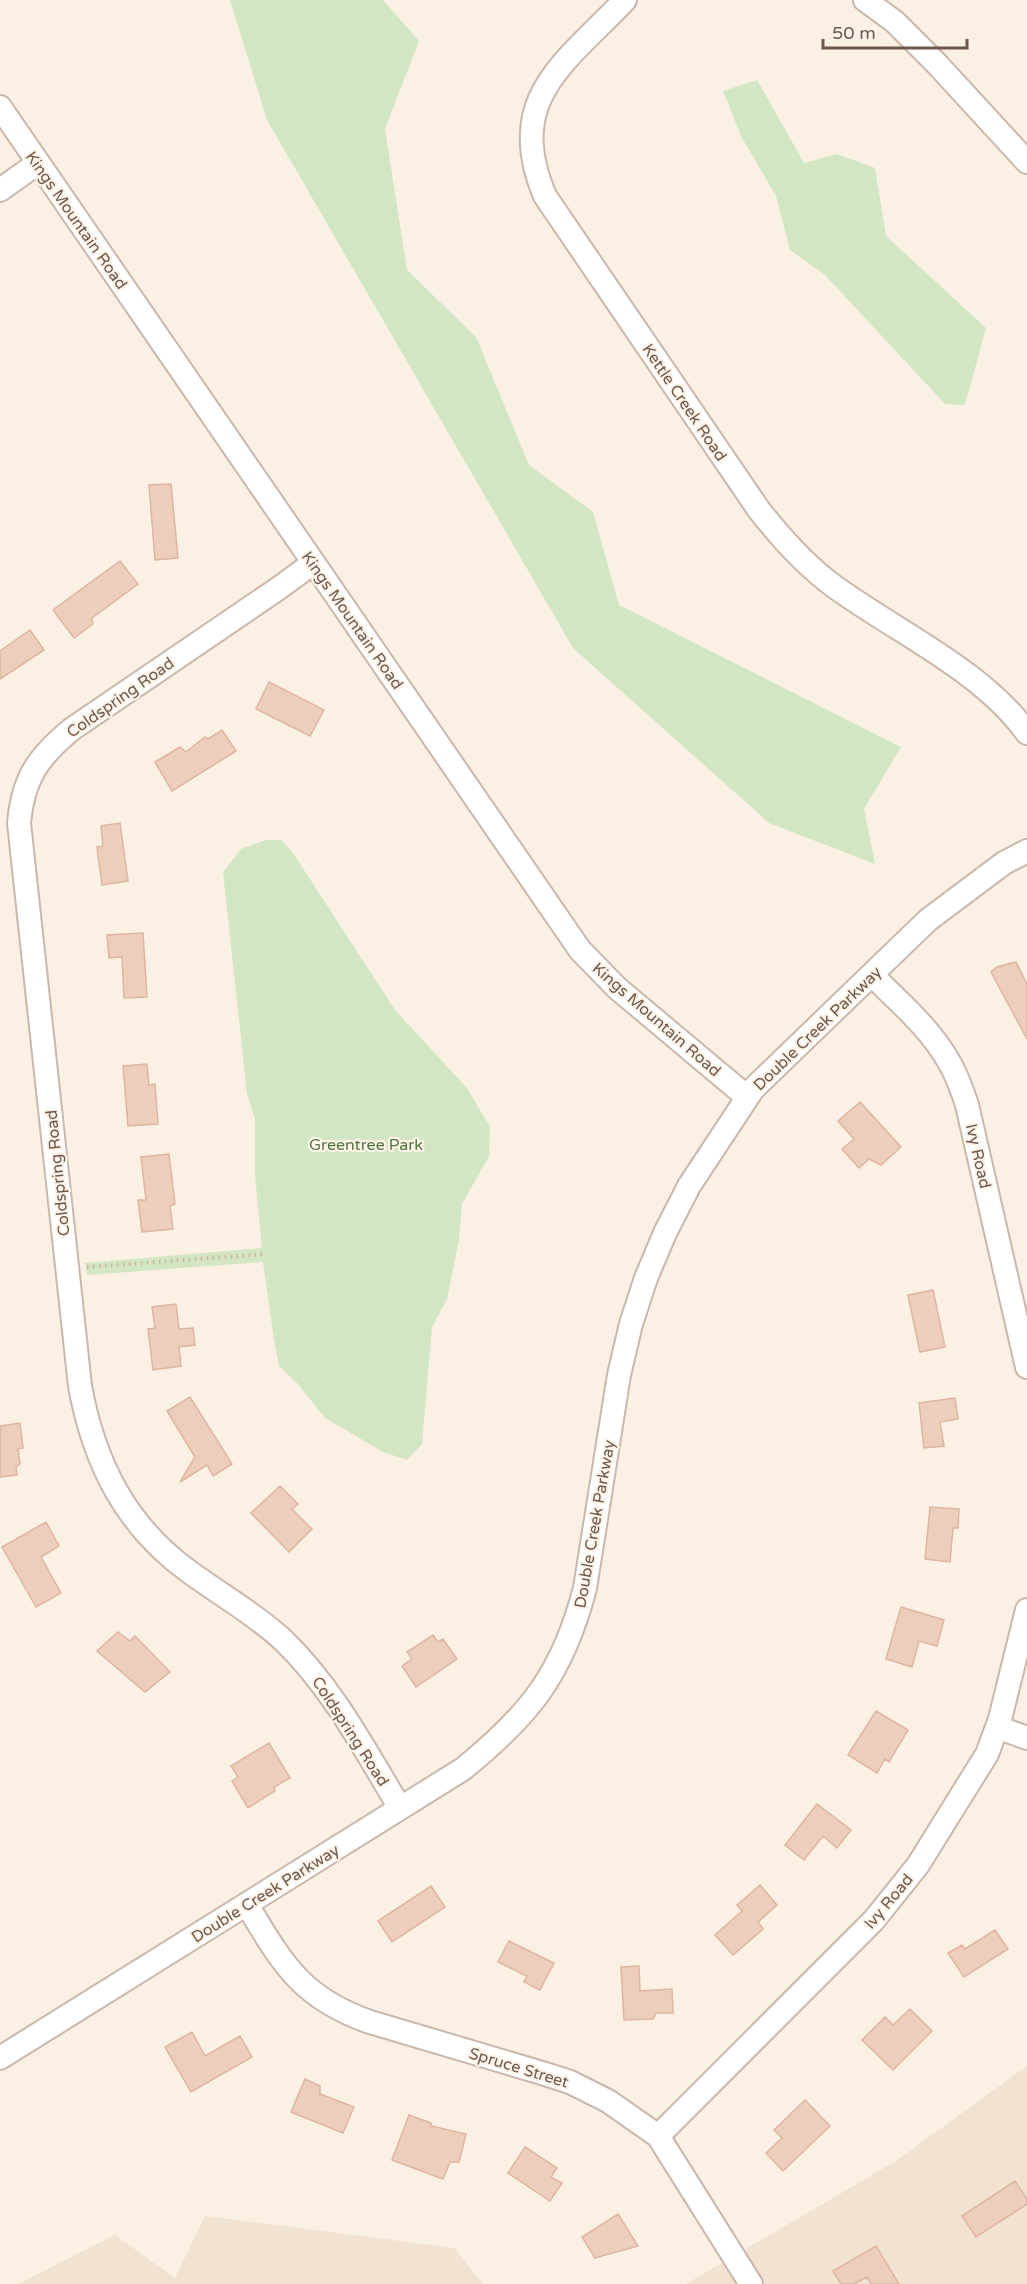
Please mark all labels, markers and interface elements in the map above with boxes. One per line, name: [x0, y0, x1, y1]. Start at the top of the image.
scale bar: [823, 12, 967, 50]
text: 50 m: [832, 22, 876, 44]
street label: Kings Mountain Road: [21, 148, 131, 293]
street label: Kettle Creek Road: [637, 340, 731, 465]
street label: Kings Mountain Road: [297, 548, 407, 693]
street label: Coldspring Road: [63, 653, 178, 742]
street label: Kings Mountain Road: [588, 958, 725, 1081]
street label: Double Creek Parkway: [749, 962, 886, 1095]
street label: Coldspring Road: [41, 1109, 75, 1237]
street label: Ivy Road: [961, 1122, 995, 1191]
park label: Greentree Park: [309, 1135, 423, 1155]
street label: Double Creek Parkway: [570, 1438, 620, 1610]
street label: Coldspring Road: [307, 1673, 393, 1790]
street label: Double Creek Parkway: [188, 1840, 343, 1948]
street label: Ivy Road: [860, 1870, 918, 1933]
street label: Spruce Street: [466, 2043, 571, 2093]

